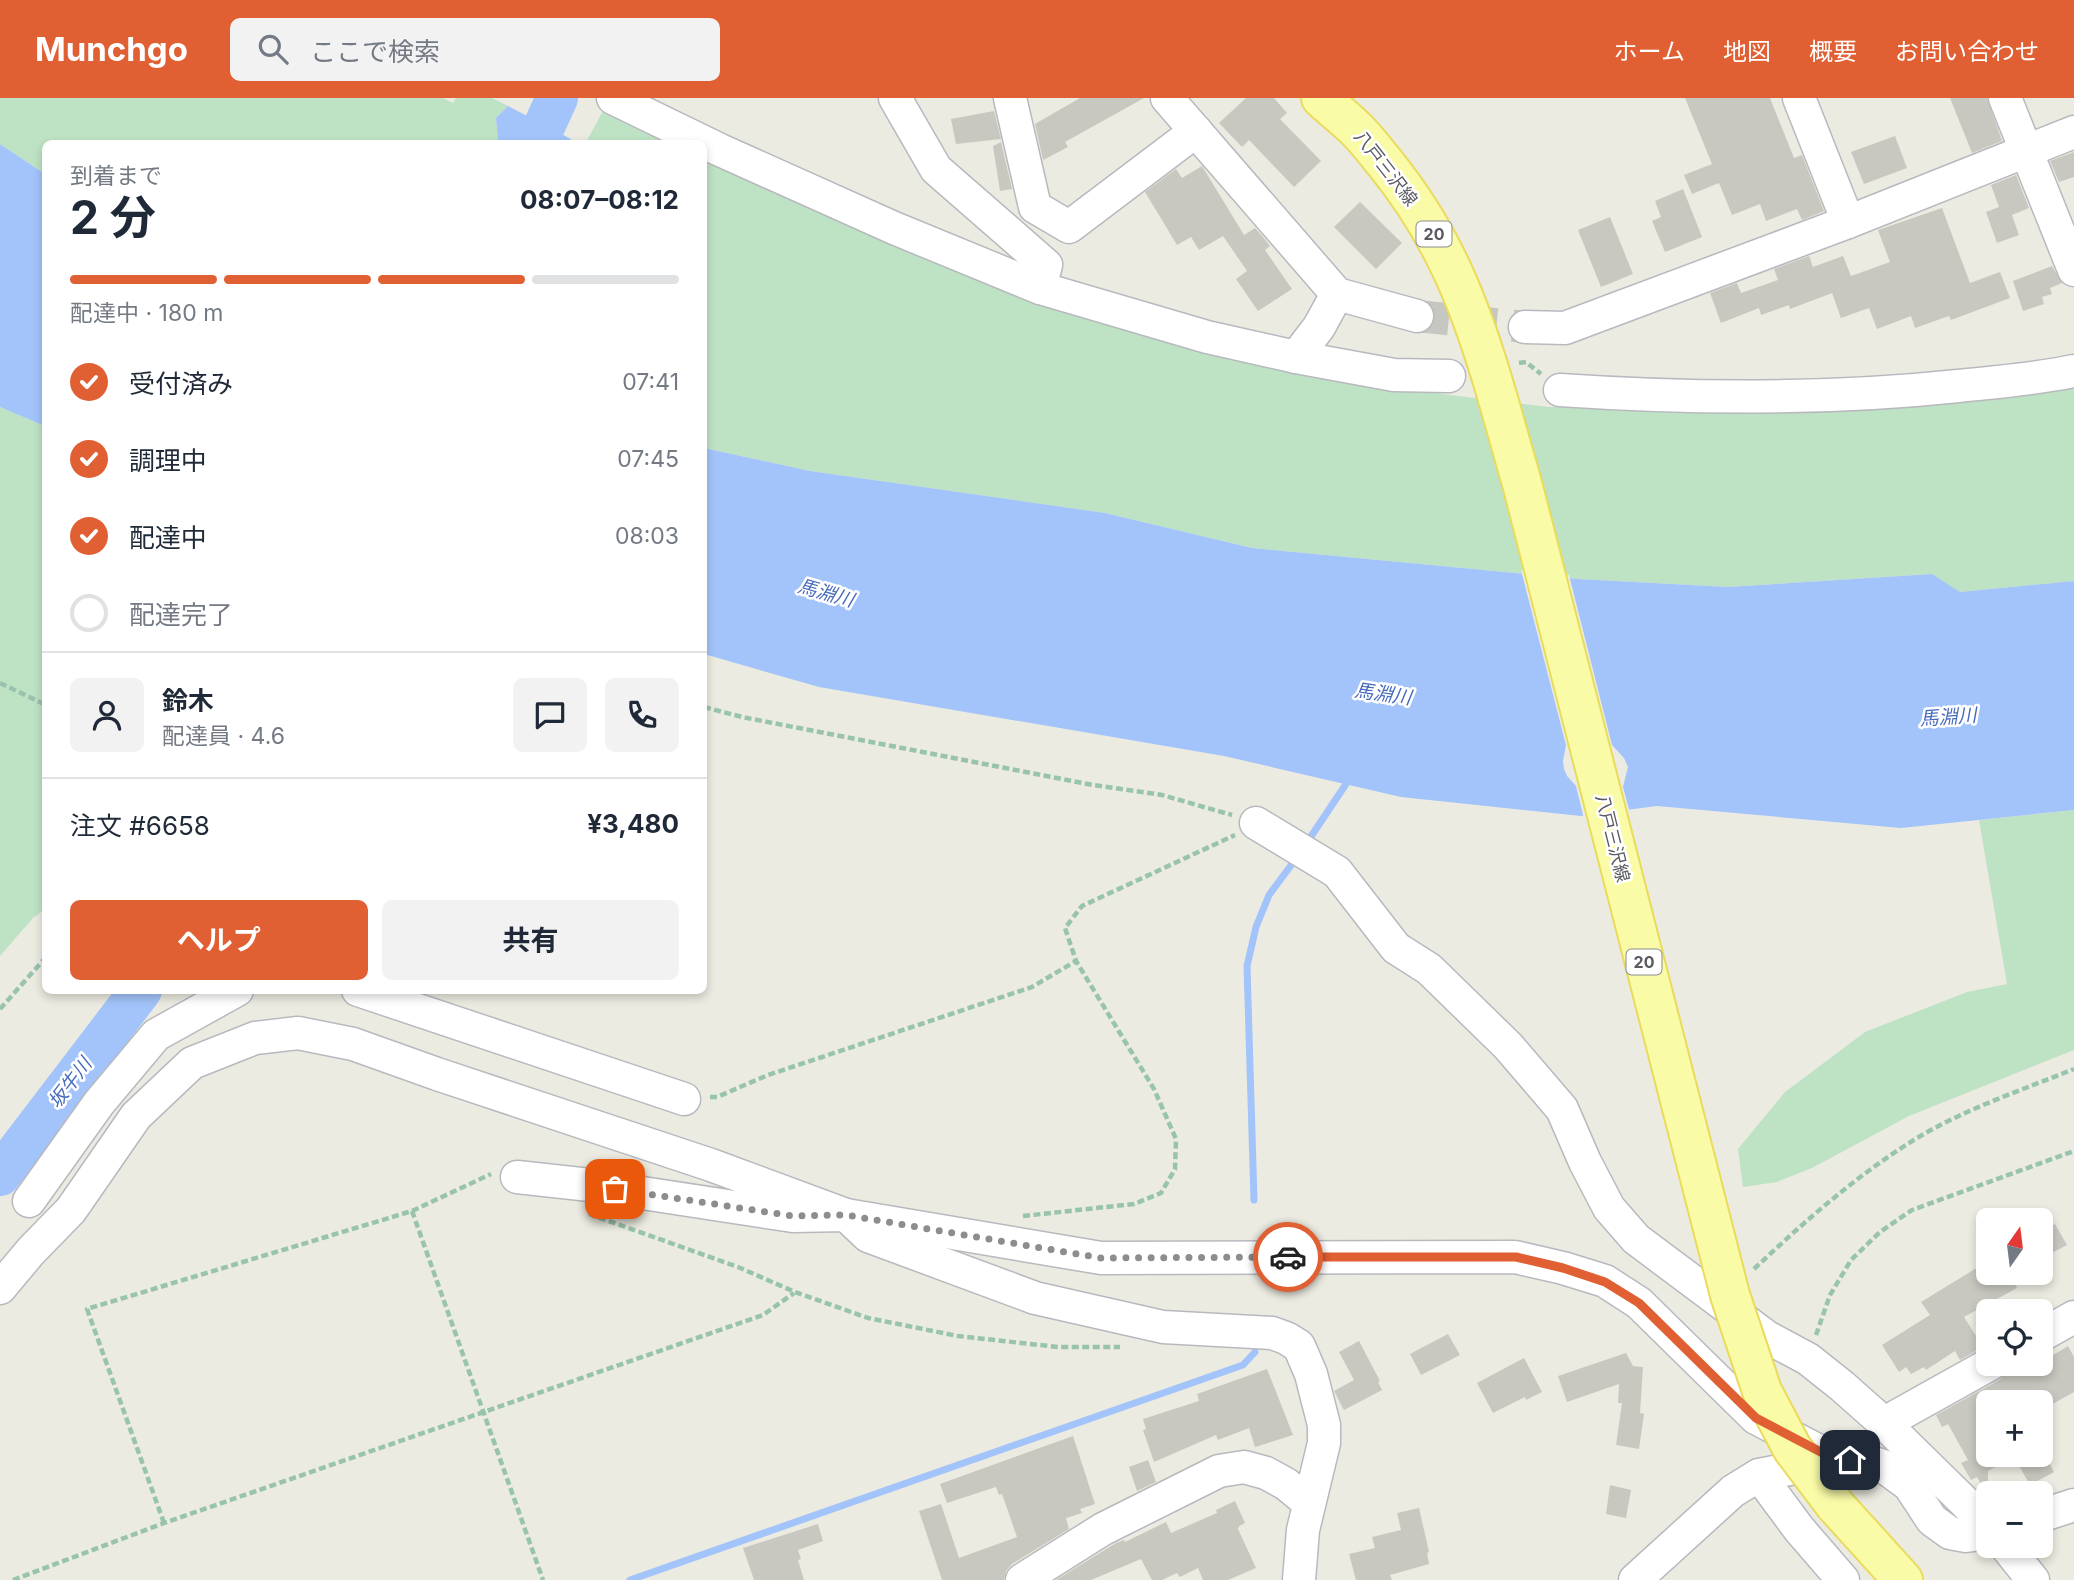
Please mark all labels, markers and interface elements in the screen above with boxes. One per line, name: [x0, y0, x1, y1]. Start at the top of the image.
search box: [230, 18, 720, 81]
text: Munchgo: [35, 29, 188, 69]
icon: search: [254, 30, 292, 68]
text: ここで検索: [310, 36, 440, 67]
text: ホーム: [1614, 37, 1685, 66]
text: 地図: [1723, 37, 1771, 66]
text: 概要: [1809, 37, 1857, 66]
text: お問い合わせ: [1895, 37, 2039, 66]
street label: 八戸三沢線: [1350, 126, 1422, 210]
text: 到着まで: [70, 162, 162, 190]
text: 08:07–08:12: [520, 184, 679, 215]
text: 2 分: [70, 189, 156, 245]
road number: 20: [1416, 222, 1452, 246]
text: 配達中 · 180 m: [70, 299, 223, 327]
icon: check: [70, 363, 108, 401]
text: 受付済み: [129, 368, 233, 399]
text: 07:41: [622, 368, 679, 396]
icon: check: [70, 440, 108, 478]
text: 調理中: [129, 445, 207, 476]
text: 07:45: [617, 445, 679, 473]
icon: check: [70, 517, 108, 555]
text: 配達中: [129, 522, 207, 553]
text: 08:03: [615, 522, 679, 550]
water label: 馬淵川: [795, 574, 858, 612]
text: 配達完了: [129, 599, 233, 630]
button: person: [70, 678, 144, 752]
button: chat: [513, 678, 587, 752]
button: phone: [605, 678, 679, 752]
water label: 馬淵川: [1353, 679, 1415, 710]
text: 鈴木: [162, 685, 214, 716]
water label: 馬淵川: [1919, 703, 1979, 730]
text: 配達員 · 4.6: [162, 722, 285, 750]
street label: 八戸三沢線: [1592, 792, 1634, 884]
text: ¥3,480: [587, 808, 679, 839]
text: 注文 #6658: [70, 810, 210, 841]
button: ヘルプ: [70, 900, 368, 980]
button: 共有: [382, 900, 679, 980]
road number: 20: [1626, 950, 1662, 974]
water label: 坂牛川: [44, 1052, 98, 1113]
pin: [585, 1159, 645, 1219]
icon: bag: [596, 1170, 634, 1208]
north arrow: [1976, 1208, 2053, 1284]
map controls: [1976, 1208, 2053, 1558]
courier: [1253, 1222, 1323, 1292]
icon: car: [1269, 1238, 1307, 1276]
button: locate: [1976, 1299, 2053, 1376]
button: +: [1976, 1390, 2053, 1467]
pin: [1820, 1430, 1880, 1490]
icon: home: [1831, 1441, 1869, 1479]
button: −: [1976, 1481, 2053, 1558]

